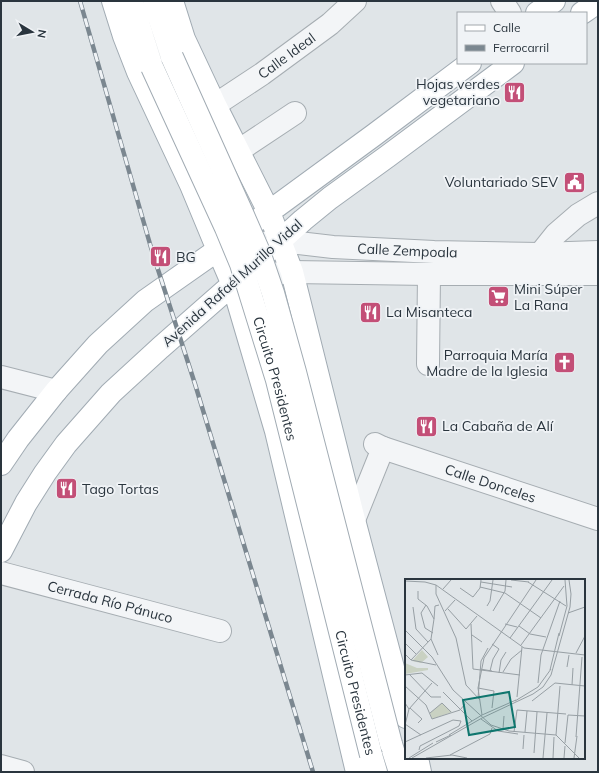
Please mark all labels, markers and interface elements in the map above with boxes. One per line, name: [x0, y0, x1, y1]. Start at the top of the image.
north arrow: [12, 12, 52, 52]
legend: [457, 12, 587, 64]
text: Calle: [493, 20, 520, 35]
text: N: [34, 28, 49, 39]
street label: Calle Ideal: [254, 29, 319, 83]
text: Ferrocarril: [493, 40, 549, 55]
place label: Hojas verdes vegetariano: [416, 75, 500, 109]
restaurant icon: Hojas verdes vegetariano: [502, 79, 528, 105]
public building icon: Voluntariado SEV: [561, 169, 587, 195]
place label: Voluntariado SEV: [445, 173, 558, 191]
street label: Avenida Rafaél Murillo Vidal: [158, 215, 306, 351]
street label: Calle Zempoala: [357, 239, 458, 261]
restaurant icon: BG: [147, 244, 173, 270]
place label: BG: [176, 248, 196, 266]
place label: Mini Súper La Rana: [514, 280, 583, 314]
supermarket icon: Mini Súper La Rana: [486, 284, 512, 310]
restaurant icon: La Misanteca: [358, 299, 384, 325]
place label: La Misanteca: [386, 303, 472, 321]
street label: Circuito Presidentes: [249, 314, 301, 443]
place label: Parroquia María Madre de la Iglesia: [426, 346, 548, 380]
church icon: Parroquia María Madre de la Iglesia: [551, 350, 577, 376]
restaurant icon: La Cabaña de Alí: [414, 413, 440, 439]
place label: La Cabaña de Alí: [442, 417, 554, 435]
street label: Calle Donceles: [443, 460, 538, 507]
restaurant icon: Tago Tortas: [53, 476, 79, 502]
place label: Tago Tortas: [82, 480, 159, 498]
street label: Cerrada Río Pánuco: [46, 577, 175, 627]
inset map: [405, 579, 585, 759]
street label: Circuito Presidentes: [331, 628, 380, 757]

